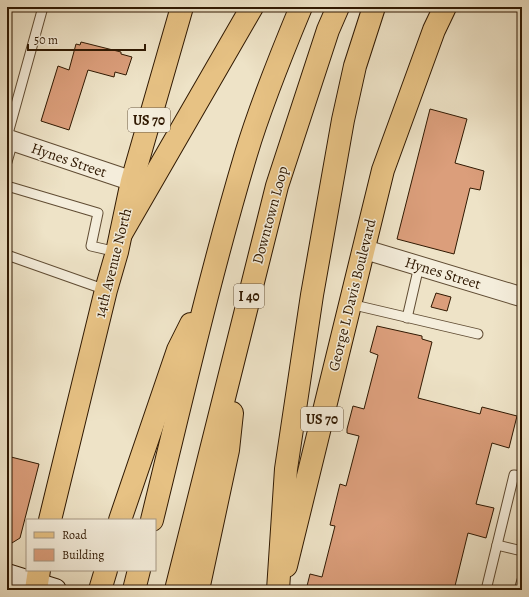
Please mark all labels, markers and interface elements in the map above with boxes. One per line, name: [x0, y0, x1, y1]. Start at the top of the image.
scale bar: [28, 26, 145, 52]
text: 50 m: [34, 32, 58, 48]
road number: US 70: [128, 108, 170, 132]
street label: Hynes Street: [29, 138, 109, 182]
street label: Downtown Loop: [247, 164, 293, 266]
street label: 14th Avenue North: [90, 206, 136, 320]
street label: George L Davis Boulevard: [323, 216, 381, 373]
street label: Hynes Street: [403, 252, 483, 294]
road number: I 40: [234, 284, 264, 308]
road number: US 70: [301, 407, 343, 431]
legend: [26, 519, 156, 571]
text: Road: [62, 527, 88, 543]
text: Building: [62, 547, 104, 563]

